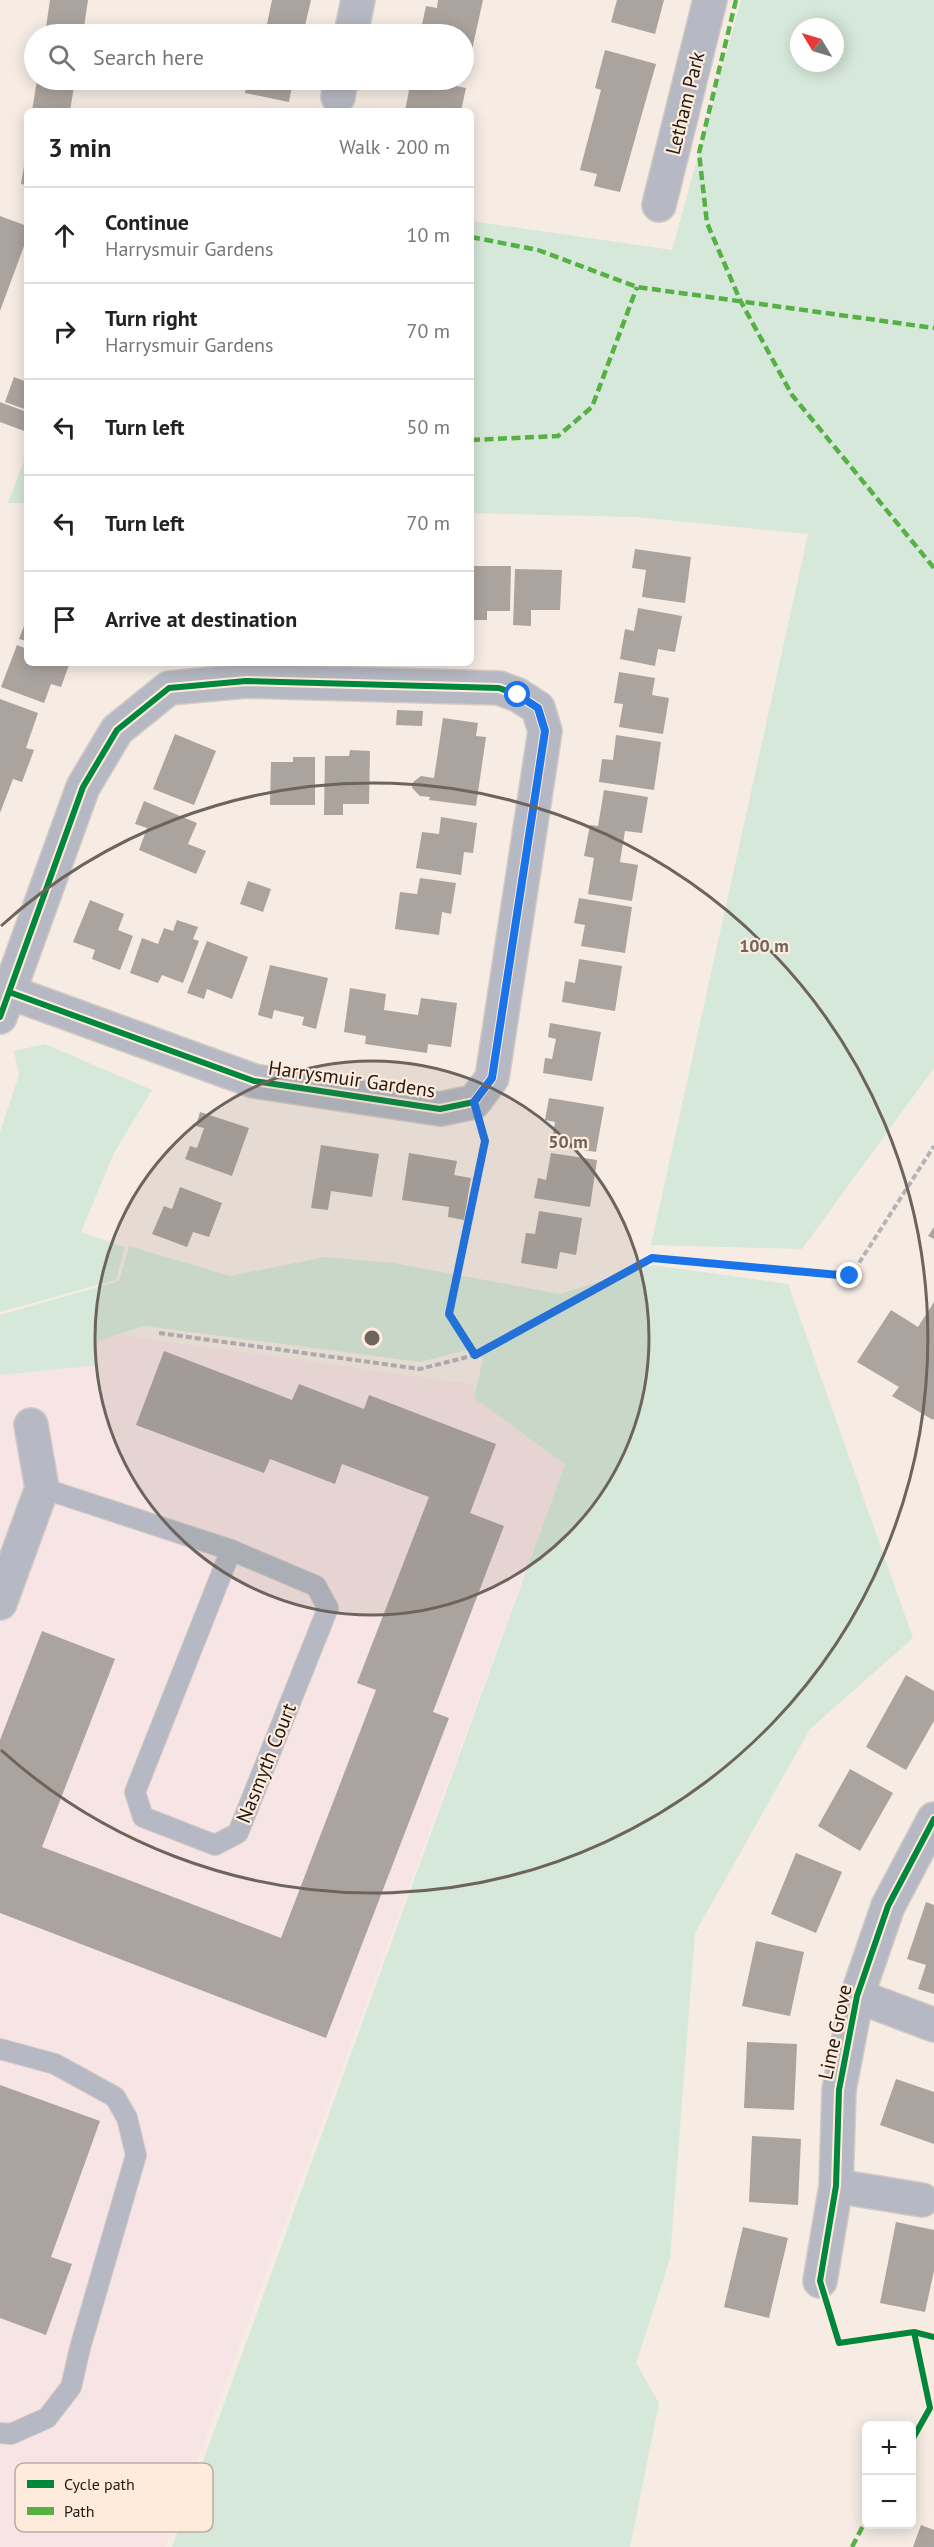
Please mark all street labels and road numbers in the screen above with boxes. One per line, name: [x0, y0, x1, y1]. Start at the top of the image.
street label: Letham Park: [660, 48, 710, 157]
street label: Harrysmuir Gardens: [267, 1054, 437, 1104]
street label: Nasmyth Court: [230, 1699, 302, 1827]
street label: Lime Grove: [812, 1982, 858, 2082]

